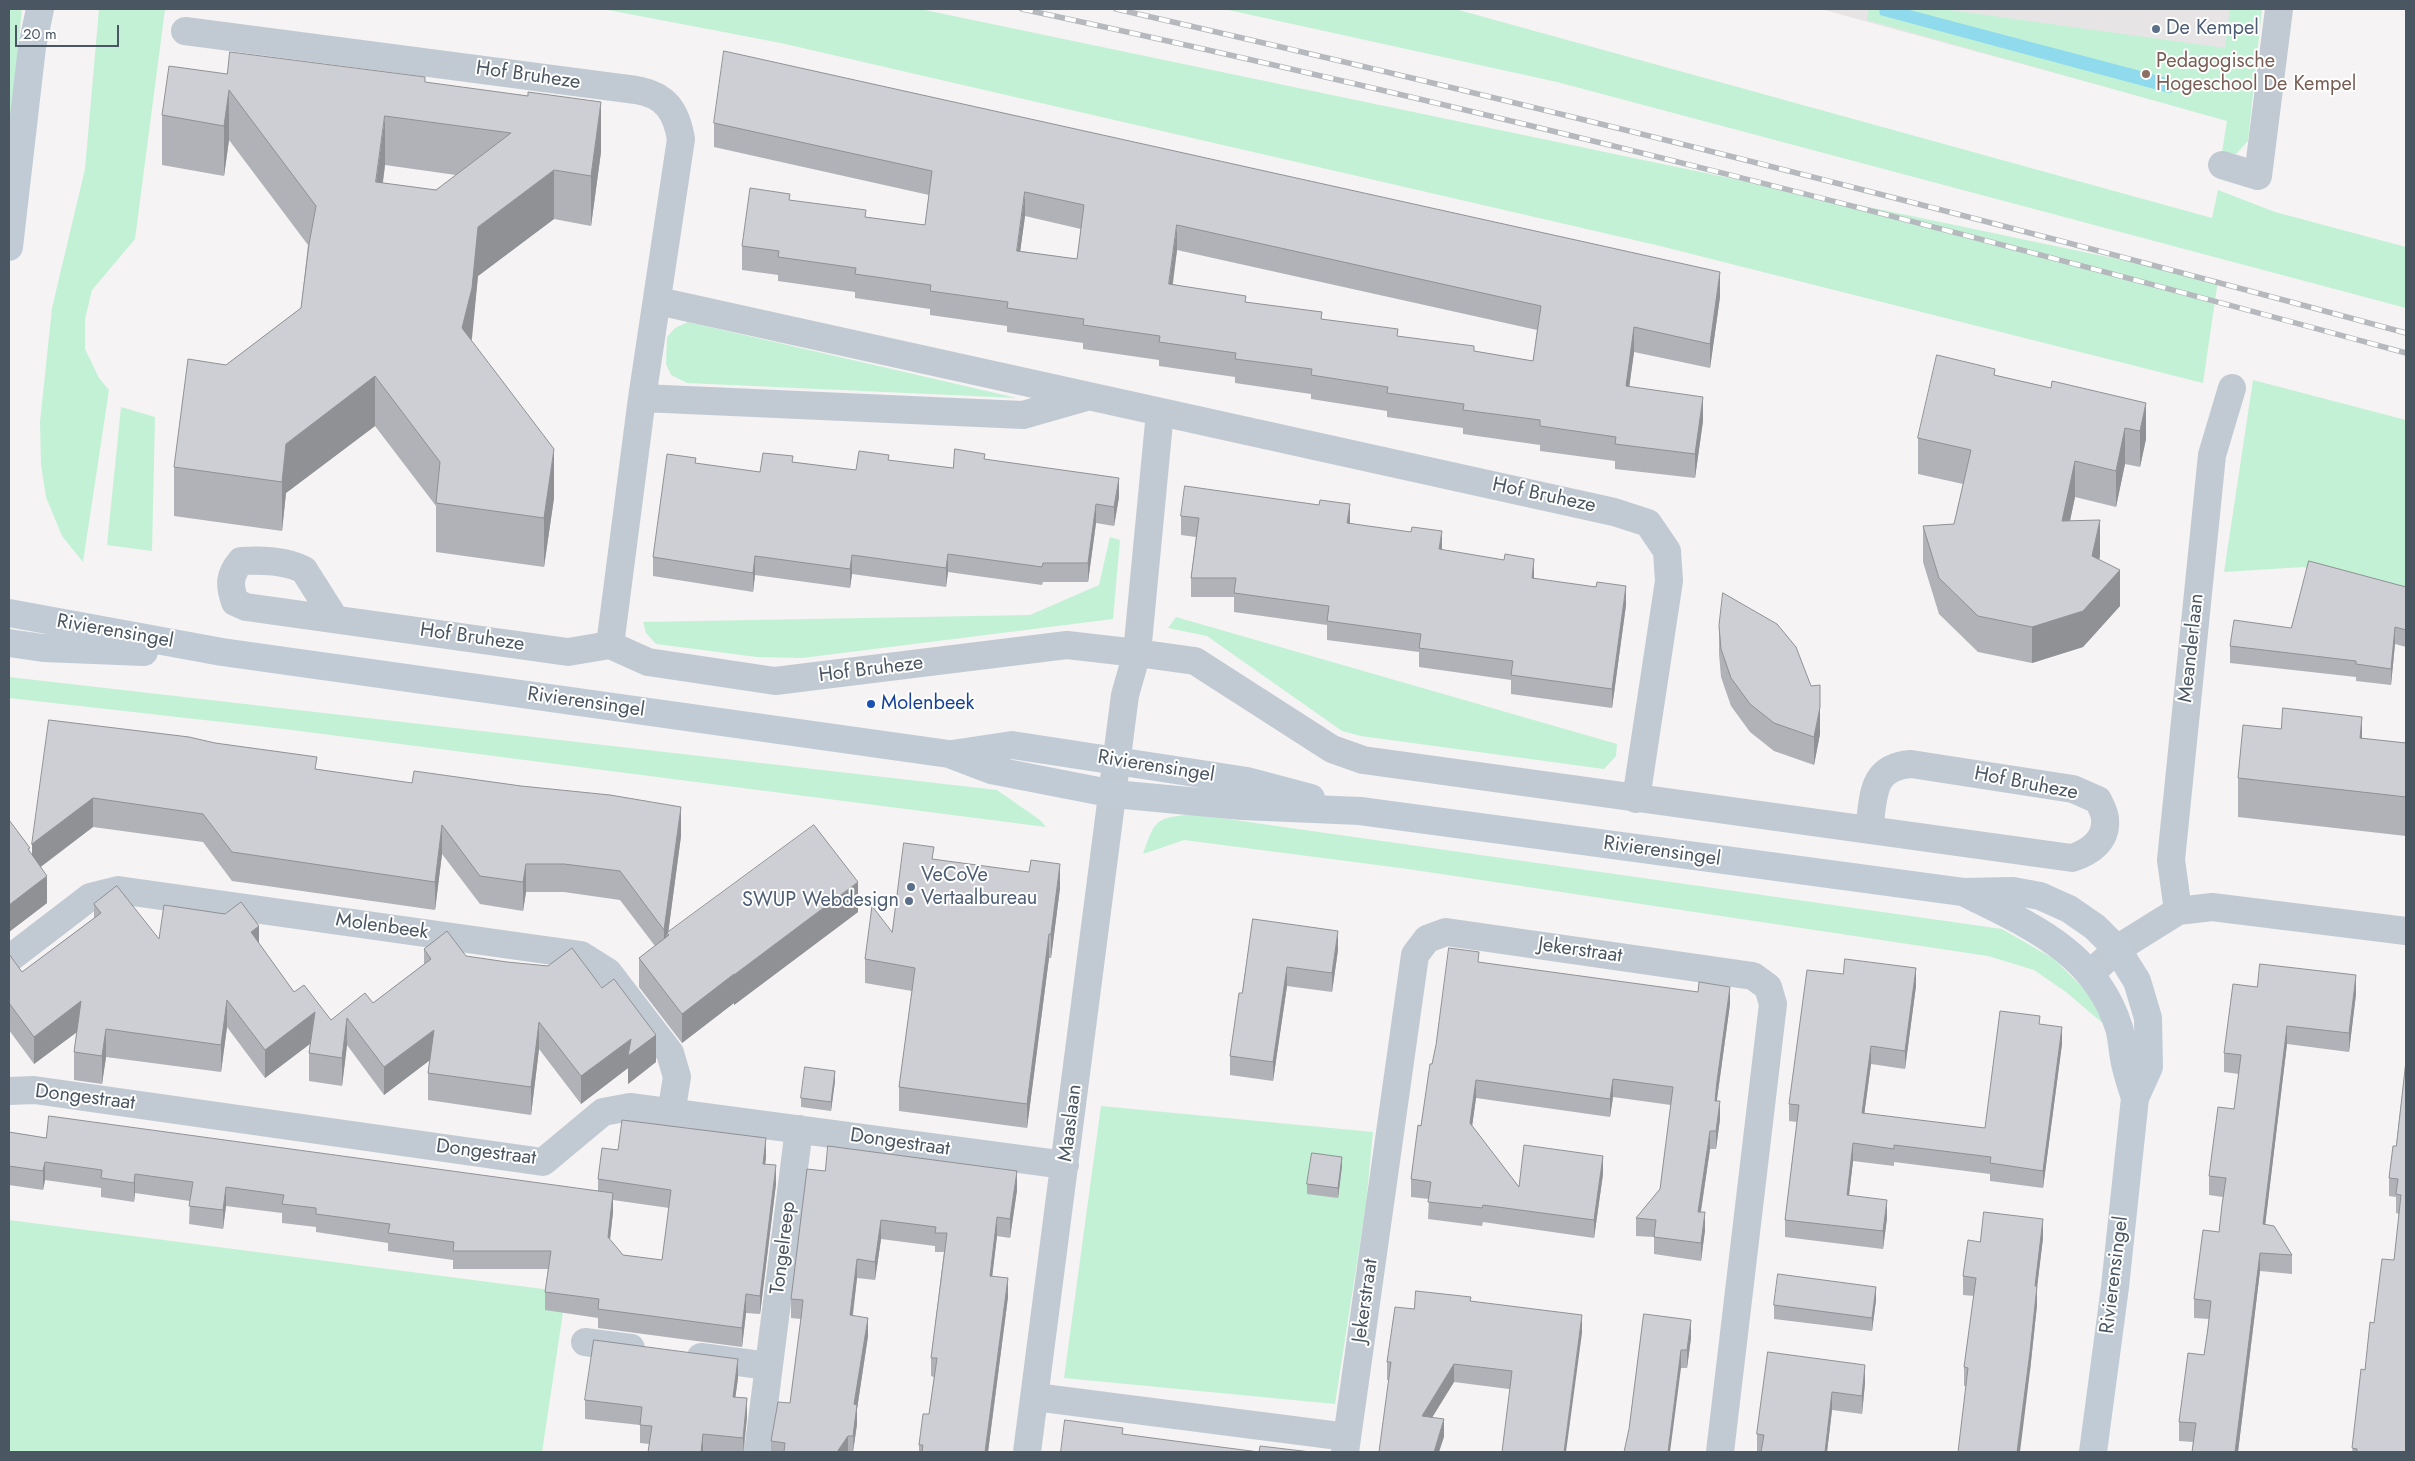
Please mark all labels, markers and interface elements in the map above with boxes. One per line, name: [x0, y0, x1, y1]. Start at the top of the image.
scale bar: [18, 15, 121, 47]
place label: De Kempel: [2166, 17, 2259, 41]
text: 20 m: [23, 23, 57, 45]
marker: De Kempel: [2150, 23, 2162, 35]
place label: Pedagogische Hogeschool De Kempel: [2156, 50, 2356, 97]
street label: Hof Bruheze: [474, 57, 582, 95]
marker: Pedagogische Hogeschool De Kempel: [2140, 68, 2152, 80]
street label: Hof Bruheze: [1490, 473, 1598, 519]
street label: Meanderlaan: [2174, 592, 2210, 704]
street label: Rivierensingel: [55, 610, 175, 654]
street label: Hof Bruheze: [418, 619, 526, 657]
street label: Hof Bruheze: [817, 652, 925, 688]
street label: Rivierensingel: [526, 683, 646, 723]
place label: Molenbeek: [881, 692, 974, 716]
marker: Molenbeek: [865, 698, 877, 710]
street label: Rivierensingel: [1096, 746, 1216, 788]
street label: Hof Bruheze: [1972, 762, 2080, 806]
street label: Rivierensingel: [1602, 832, 1722, 872]
place label: VeCoVe Vertaalbureau: [921, 864, 1037, 911]
marker: VeCoVe Vertaalbureau: [905, 881, 917, 893]
place label: SWUP Webdesign: [742, 889, 899, 913]
marker: SWUP Webdesign: [903, 895, 915, 907]
street label: Molenbeek: [334, 909, 430, 945]
street label: Jekerstraat: [1536, 933, 1624, 969]
street label: Dongestraat: [34, 1080, 136, 1116]
street label: Maaslaan: [1054, 1083, 1088, 1163]
street label: Dongestraat: [849, 1124, 951, 1162]
street label: Dongestraat: [435, 1135, 537, 1171]
street label: Tongelreep: [766, 1200, 802, 1296]
street label: Rivierensingel: [2096, 1215, 2134, 1335]
street label: Jekerstraat: [1348, 1257, 1384, 1345]

